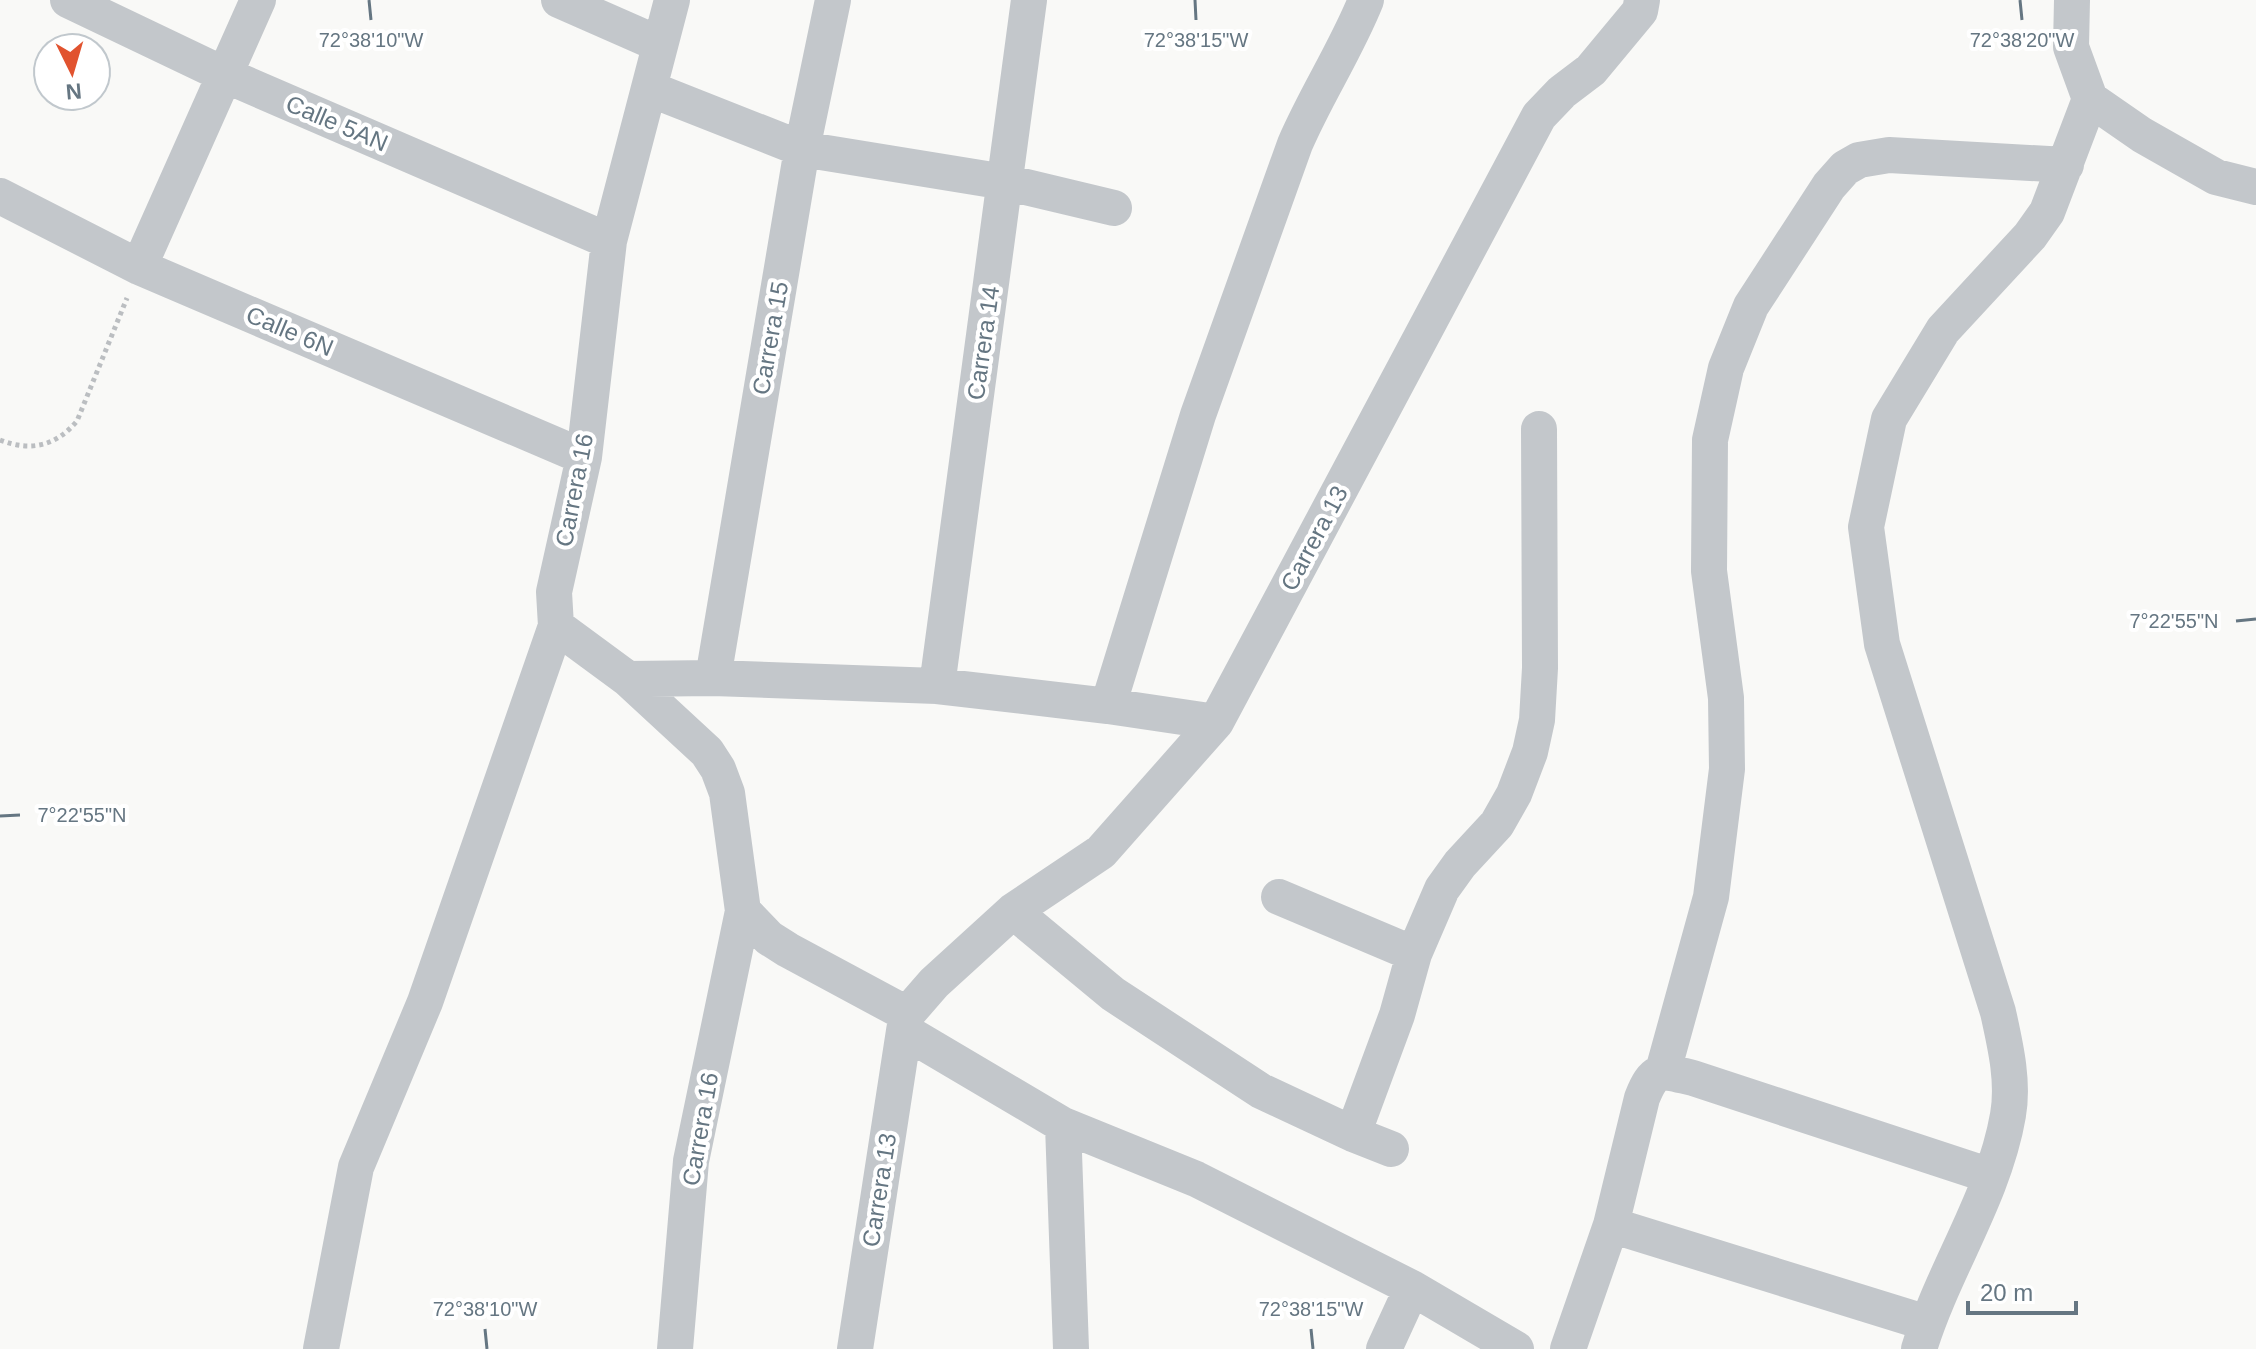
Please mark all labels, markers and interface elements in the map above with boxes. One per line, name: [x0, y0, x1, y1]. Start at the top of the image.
text: 72°38'10"W: [319, 29, 423, 51]
text: 72°38'15"W: [1144, 29, 1248, 51]
text: 72°38'20"W: [1970, 29, 2074, 51]
north arrow: [32, 32, 112, 112]
text: N: [65, 78, 83, 105]
street label: Calle 5AN: [282, 89, 392, 157]
street label: Carrera 15: [747, 279, 793, 397]
street label: Carrera 14: [962, 284, 1004, 402]
street label: Calle 6N: [242, 301, 338, 361]
street label: Carrera 16: [550, 431, 598, 549]
street label: Carrera 13: [1275, 481, 1353, 595]
text: 7°22'55"N: [2130, 610, 2218, 632]
text: 7°22'55"N: [38, 804, 126, 826]
street label: Carrera 16: [677, 1070, 723, 1188]
street label: Carrera 13: [857, 1131, 901, 1249]
scale bar: [1968, 1265, 2076, 1315]
text: 20 m: [1980, 1279, 2033, 1306]
text: 72°38'10"W: [433, 1298, 537, 1320]
text: 72°38'15"W: [1259, 1298, 1363, 1320]

